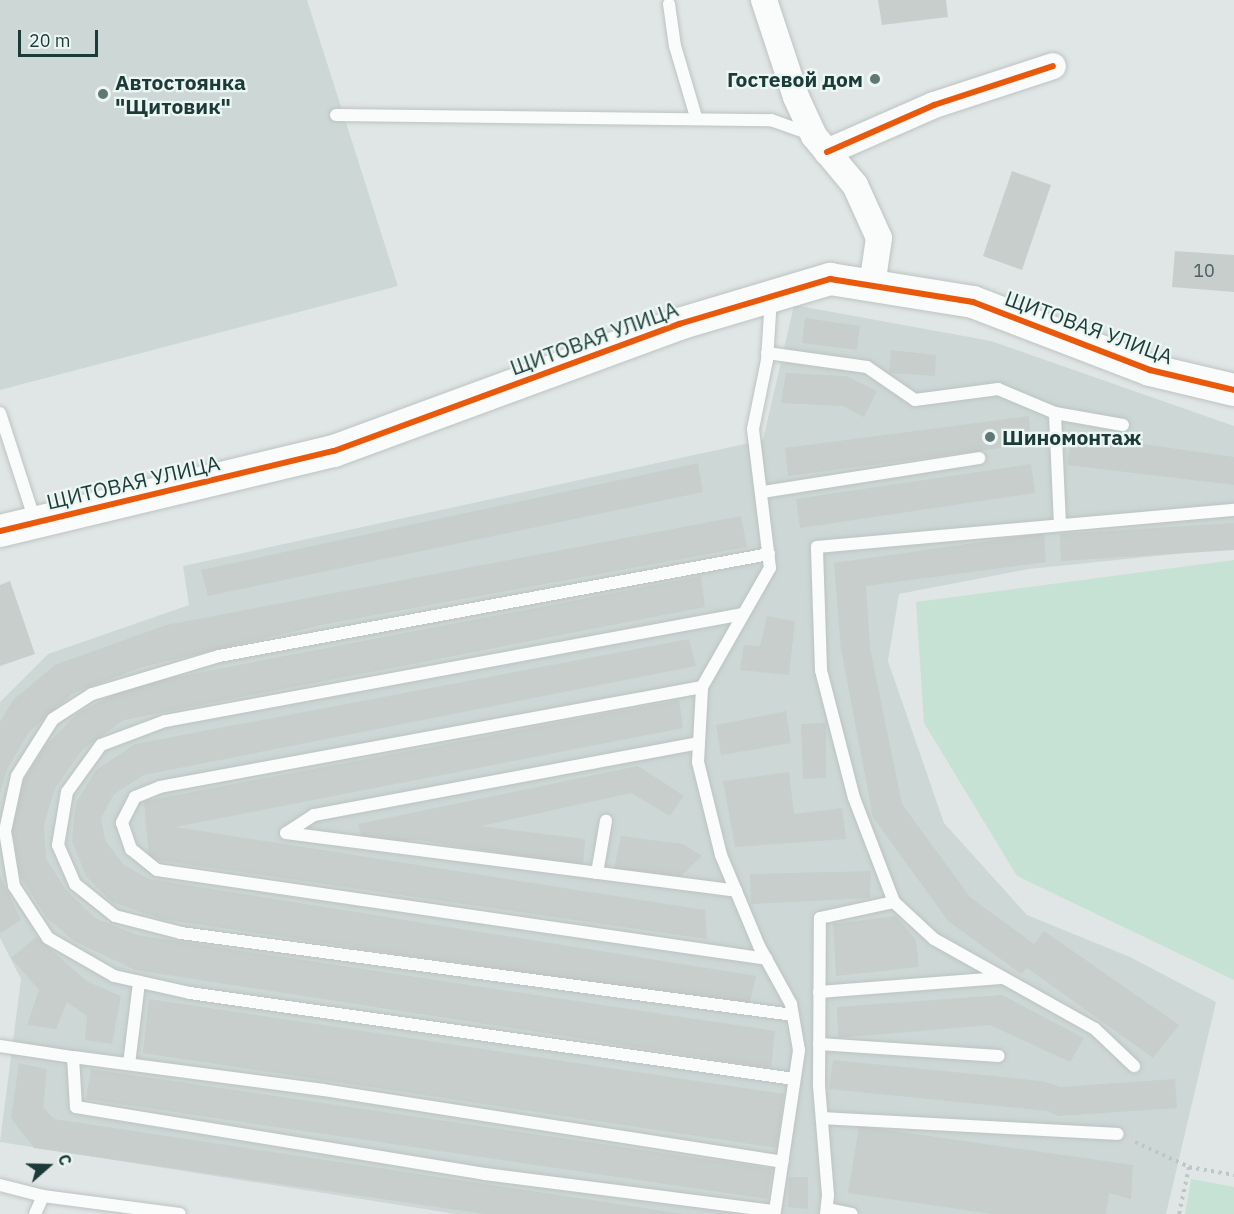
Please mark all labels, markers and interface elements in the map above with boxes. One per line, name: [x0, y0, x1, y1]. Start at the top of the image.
scale bar: [21, 18, 100, 56]
text: 20 m: [29, 29, 71, 52]
place label: Гостевой дом: [727, 66, 863, 92]
place label: Автостоянка "Щитовик": [115, 69, 246, 119]
marker: Гостевой дом: [868, 72, 882, 86]
marker: Автостоянка "Щитовик": [96, 87, 110, 101]
house number: 10: [1193, 260, 1215, 282]
street label: ЩИТОВАЯ УЛИЦА: [1002, 285, 1176, 369]
street label: ЩИТОВАЯ УЛИЦА: [507, 296, 681, 380]
place label: Шиномонтаж: [1002, 424, 1141, 450]
marker: Шиномонтаж: [983, 430, 997, 444]
street label: ЩИТОВАЯ УЛИЦА: [44, 450, 222, 514]
north arrow: [18, 1136, 78, 1196]
text: С: [54, 1152, 76, 1168]

